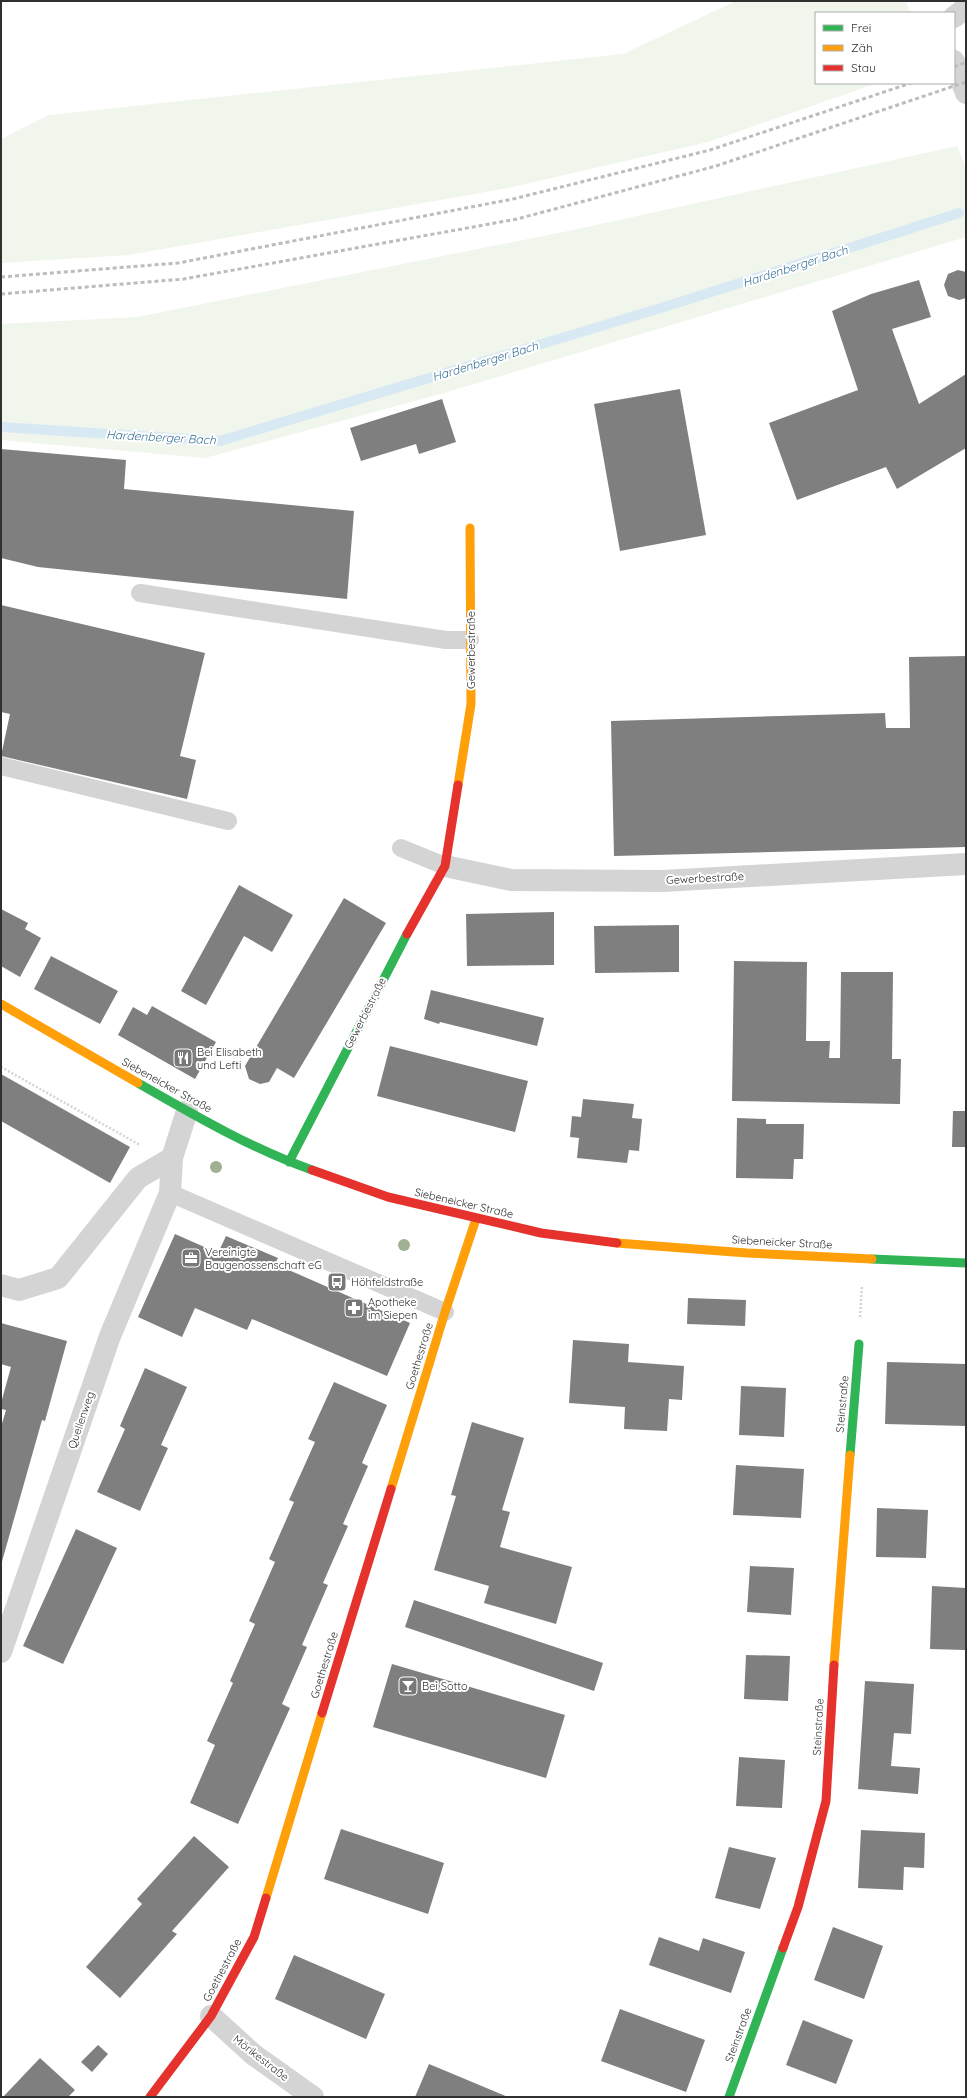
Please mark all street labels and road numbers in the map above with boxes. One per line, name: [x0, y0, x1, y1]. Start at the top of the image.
street label: Gewerbestraße: [464, 611, 478, 689]
street label: Gewerbestraße: [666, 869, 744, 887]
street label: Gewerbestraße: [341, 975, 389, 1051]
street label: Siebeneicker Straße: [119, 1054, 215, 1116]
street label: Siebeneicker Straße: [413, 1185, 515, 1221]
street label: Siebeneicker Straße: [731, 1232, 833, 1252]
street label: Goethestraße: [402, 1321, 436, 1391]
street label: Steinstraße: [833, 1375, 851, 1433]
street label: Quellenweg: [65, 1389, 97, 1451]
street label: Goethestraße: [307, 1630, 341, 1700]
street label: Steinstraße: [810, 1698, 826, 1756]
street label: Goethestraße: [200, 1936, 244, 2004]
street label: Steinstraße: [722, 2006, 754, 2064]
street label: Mörikestraße: [230, 2032, 292, 2084]

